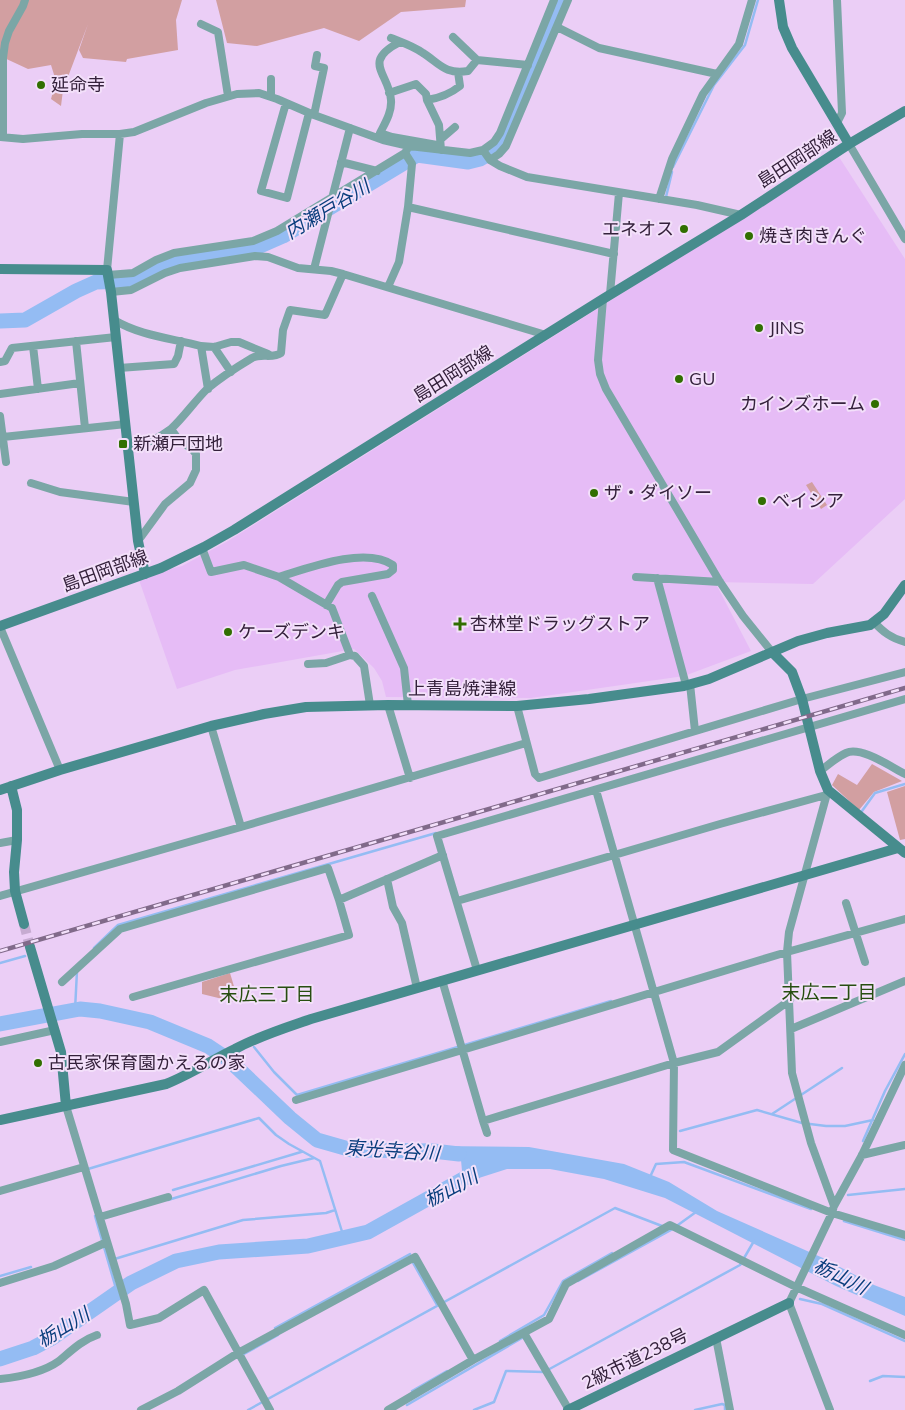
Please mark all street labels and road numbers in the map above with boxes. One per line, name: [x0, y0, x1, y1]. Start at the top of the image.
street label: 島田岡部線: [753, 124, 841, 193]
street label: 島田岡部線: [408, 340, 497, 407]
street label: 島田岡部線: [59, 544, 151, 597]
street label: 上青島焼津線: [408, 677, 516, 700]
street label: 2級市道238号: [578, 1323, 692, 1394]

